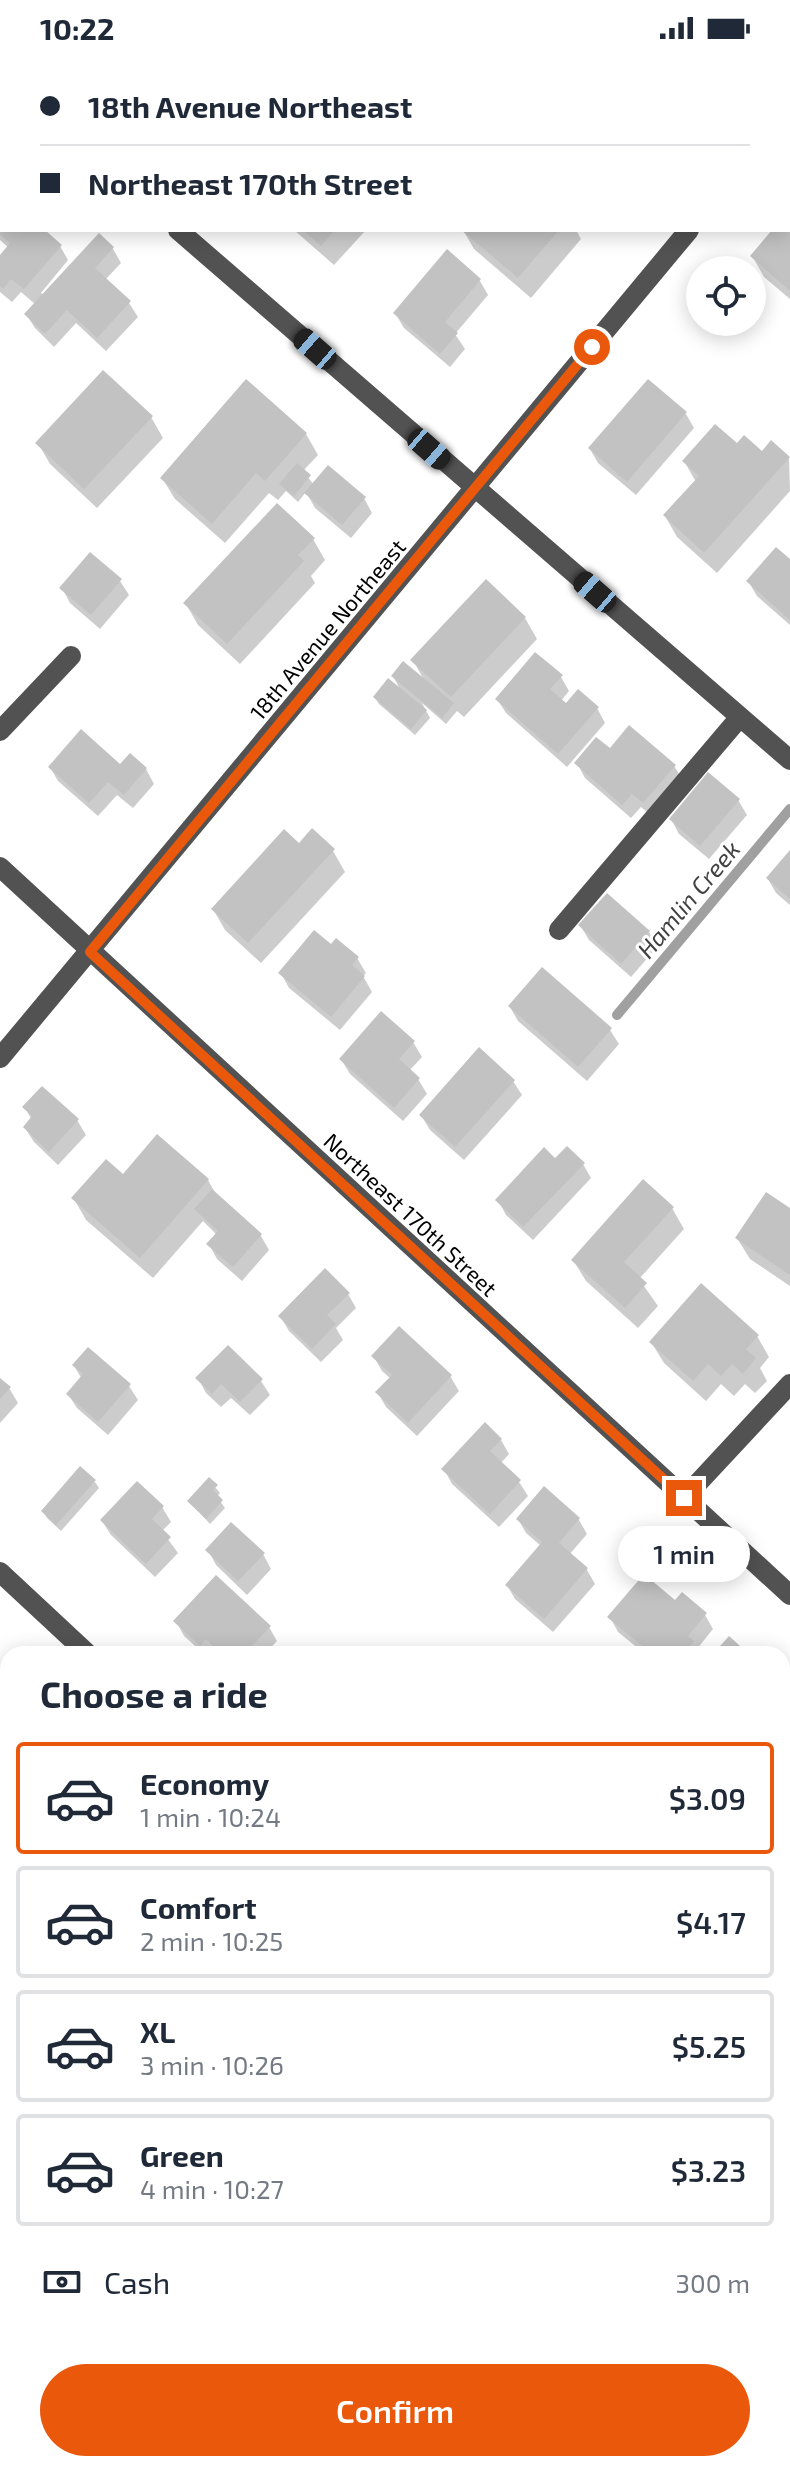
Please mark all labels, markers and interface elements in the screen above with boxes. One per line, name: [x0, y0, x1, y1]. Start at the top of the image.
text: 10:22: [40, 10, 114, 46]
text: 18th Avenue Northeast: [88, 88, 412, 124]
text: Northeast 170th Street: [88, 165, 412, 201]
map controls: [686, 256, 766, 336]
button: locate: [686, 256, 766, 336]
car: [289, 324, 341, 374]
route start: [574, 329, 610, 365]
car: [403, 424, 455, 474]
street label: 18th Avenue Northeast: [244, 533, 410, 725]
car: [569, 567, 621, 617]
water label: Hamlin Creek: [631, 835, 745, 963]
street label: Northeast 170th Street: [319, 1127, 503, 1301]
route end: [666, 1480, 702, 1516]
callout: 1 min: [618, 1526, 750, 1582]
text: 1 min: [653, 1538, 715, 1569]
text: Choose a ride: [40, 1672, 268, 1715]
icon: car: [44, 1762, 116, 1834]
text: Economy: [140, 1765, 269, 1801]
text: $3.09: [669, 1780, 746, 1816]
text: 1 min · 10:24: [140, 1801, 281, 1832]
icon: car: [44, 1886, 116, 1958]
text: Comfort: [140, 1889, 257, 1925]
text: $4.17: [676, 1904, 746, 1940]
text: 2 min · 10:25: [140, 1925, 283, 1956]
icon: car: [44, 2010, 116, 2082]
text: XL: [140, 2013, 175, 2049]
text: $5.25: [672, 2028, 746, 2064]
text: 3 min · 10:26: [140, 2049, 284, 2080]
icon: car: [44, 2134, 116, 2206]
text: Green: [140, 2137, 224, 2173]
text: $3.23: [671, 2152, 746, 2188]
text: 4 min · 10:27: [140, 2173, 284, 2204]
icon: cash: [40, 2260, 84, 2304]
text: Cash: [104, 2264, 170, 2300]
text: 300 m: [676, 2267, 750, 2298]
button: Confirm: [40, 2364, 750, 2456]

